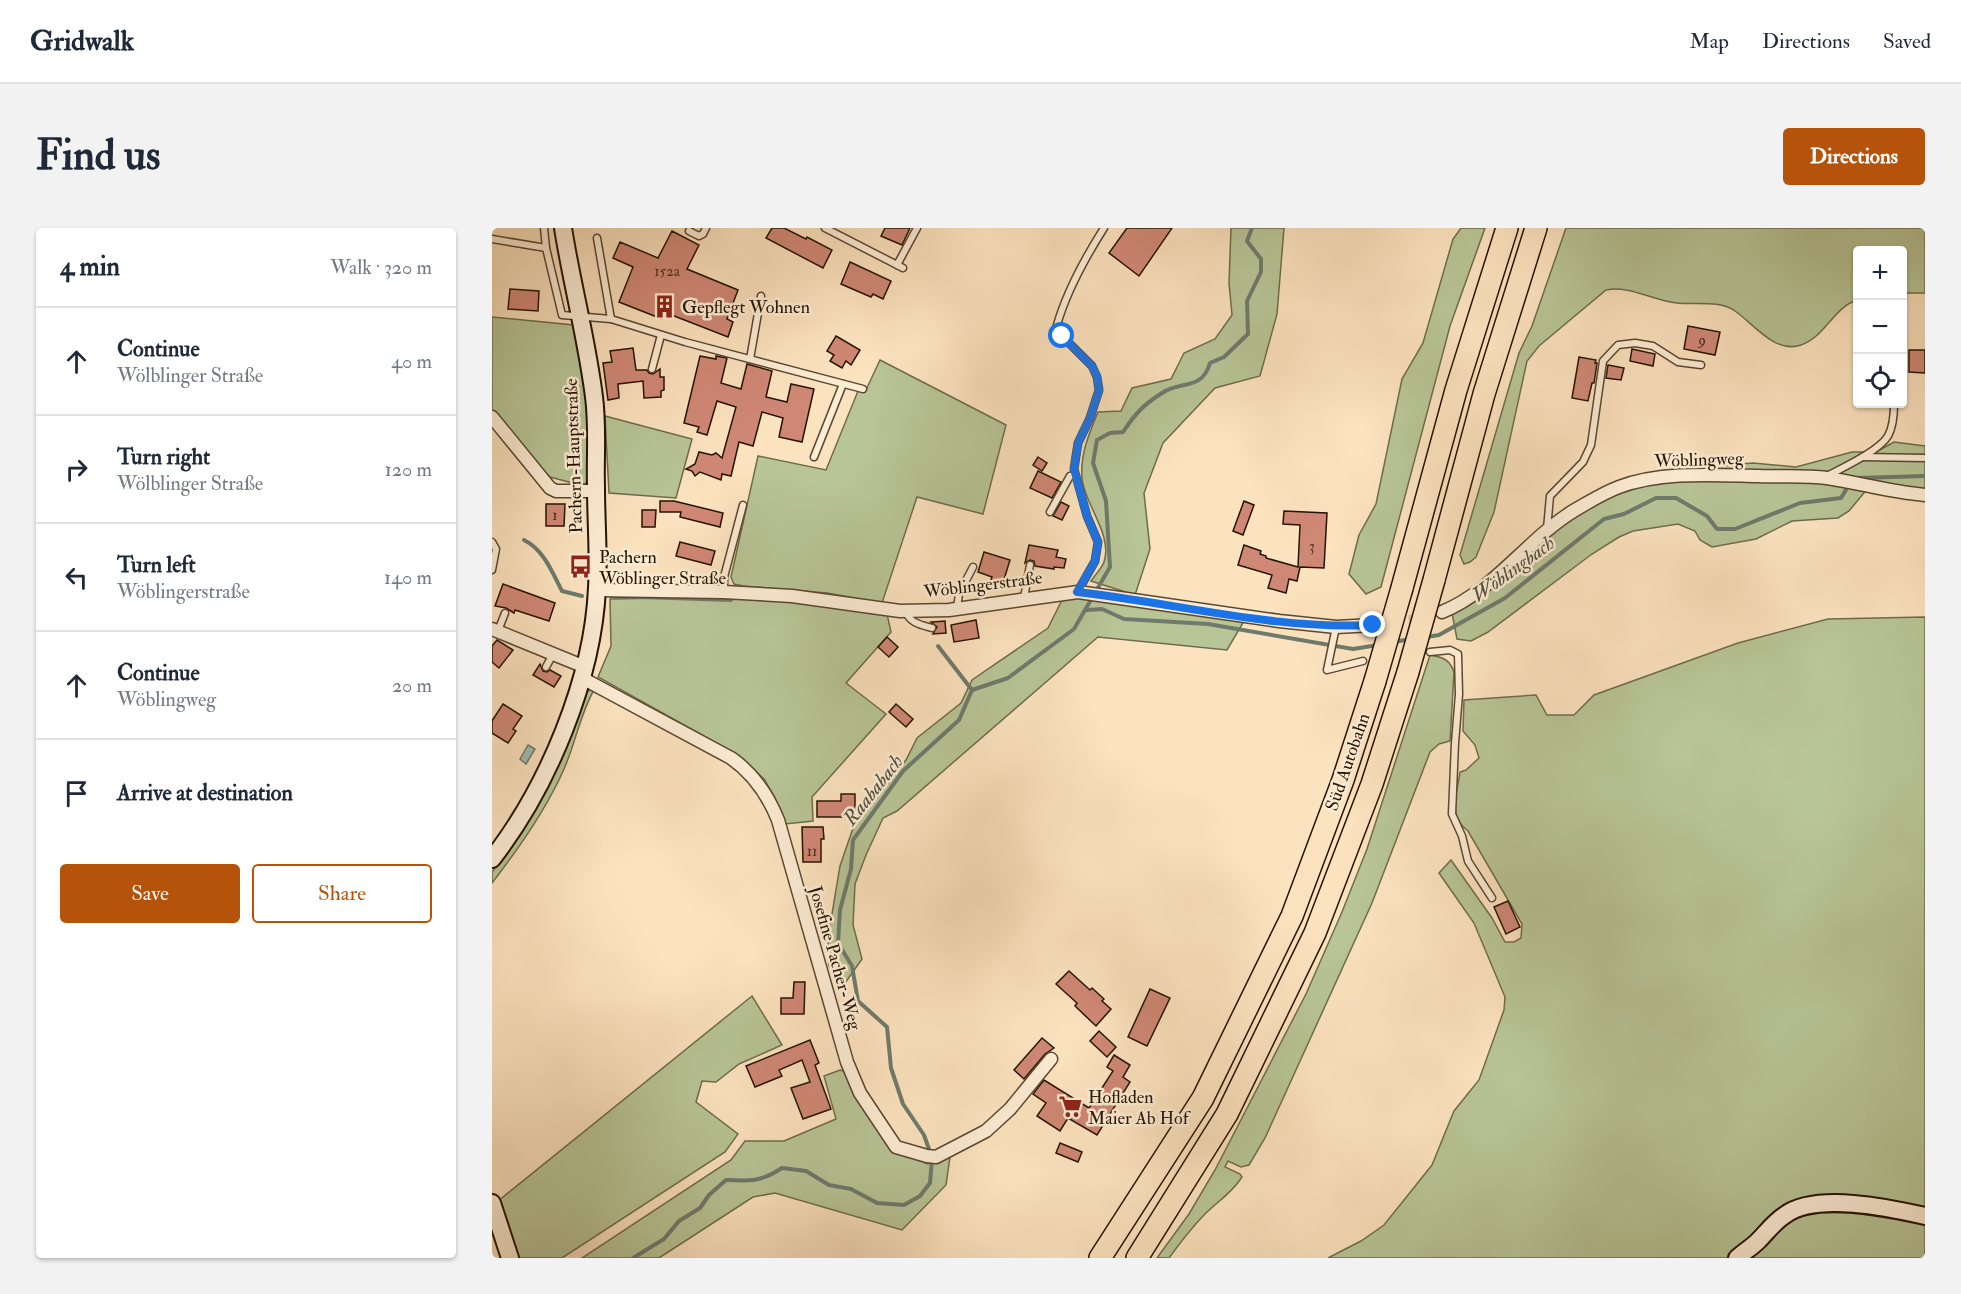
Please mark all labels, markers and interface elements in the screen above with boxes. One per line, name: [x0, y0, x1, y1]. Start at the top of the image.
text: Gridwalk: [30, 24, 134, 59]
text: Map: [1689, 28, 1729, 55]
text: Directions: [1762, 28, 1850, 55]
text: Saved: [1883, 28, 1931, 55]
button: Directions: [1783, 128, 1925, 185]
text: Find us: [36, 130, 160, 182]
map controls: [1853, 246, 1907, 408]
button: +: [1853, 246, 1907, 300]
text: 4 min: [60, 251, 120, 283]
text: Walk · 320 m: [330, 255, 432, 280]
house number: 152a: [654, 262, 681, 281]
building icon: Gepflegt Wohnen: [651, 294, 677, 320]
place label: Gepflegt Wohnen: [682, 296, 810, 319]
button: −: [1853, 300, 1907, 354]
route start: [1048, 322, 1074, 348]
house number: 9: [1697, 331, 1706, 350]
text: Continue: [117, 335, 200, 363]
icon: ahead: [60, 345, 93, 378]
text: 40 m: [391, 349, 432, 374]
button: locate: [1853, 354, 1907, 408]
text: Wölblinger Straße: [117, 363, 263, 388]
street label: Pachern-Hauptstraße: [560, 378, 588, 534]
text: Turn right: [117, 443, 210, 471]
street label: Wöblingweg: [1653, 447, 1745, 473]
icon: right: [60, 453, 93, 486]
text: 120 m: [385, 457, 432, 482]
text: Wölblinger Straße: [117, 471, 263, 496]
house number: 1: [552, 506, 558, 525]
water label: Wöblingbach: [1467, 530, 1560, 608]
house number: 3: [1309, 537, 1315, 556]
place label: Pachern Wöblinger Straße: [598, 546, 727, 590]
text: Turn left: [117, 551, 196, 579]
bus stop icon: Pachern Wöblinger Straße: [568, 554, 594, 580]
icon: left: [60, 561, 93, 594]
text: 140 m: [384, 565, 432, 590]
street label: Wöblingerstraße: [921, 566, 1044, 604]
text: Wöblingerstraße: [117, 579, 250, 604]
route end: [1359, 611, 1385, 637]
text: Continue: [117, 659, 200, 687]
icon: ahead: [60, 669, 93, 702]
text: 20 m: [392, 673, 432, 698]
text: Wöblingweg: [117, 687, 216, 712]
street label: Süd Autobahn: [1321, 710, 1375, 814]
water label: Raababach: [837, 750, 908, 831]
icon: arrive: [60, 777, 93, 810]
text: Arrive at destination: [117, 779, 293, 807]
house number: 11: [807, 842, 817, 861]
button: Save: [60, 864, 240, 923]
button: Share: [252, 864, 432, 923]
street label: Josefine Pacher-Weg: [803, 882, 867, 1034]
place label: Hofladen Maier Ab Hof: [1088, 1086, 1192, 1130]
supermarket icon: Hofladen Maier Ab Hof: [1057, 1094, 1083, 1120]

